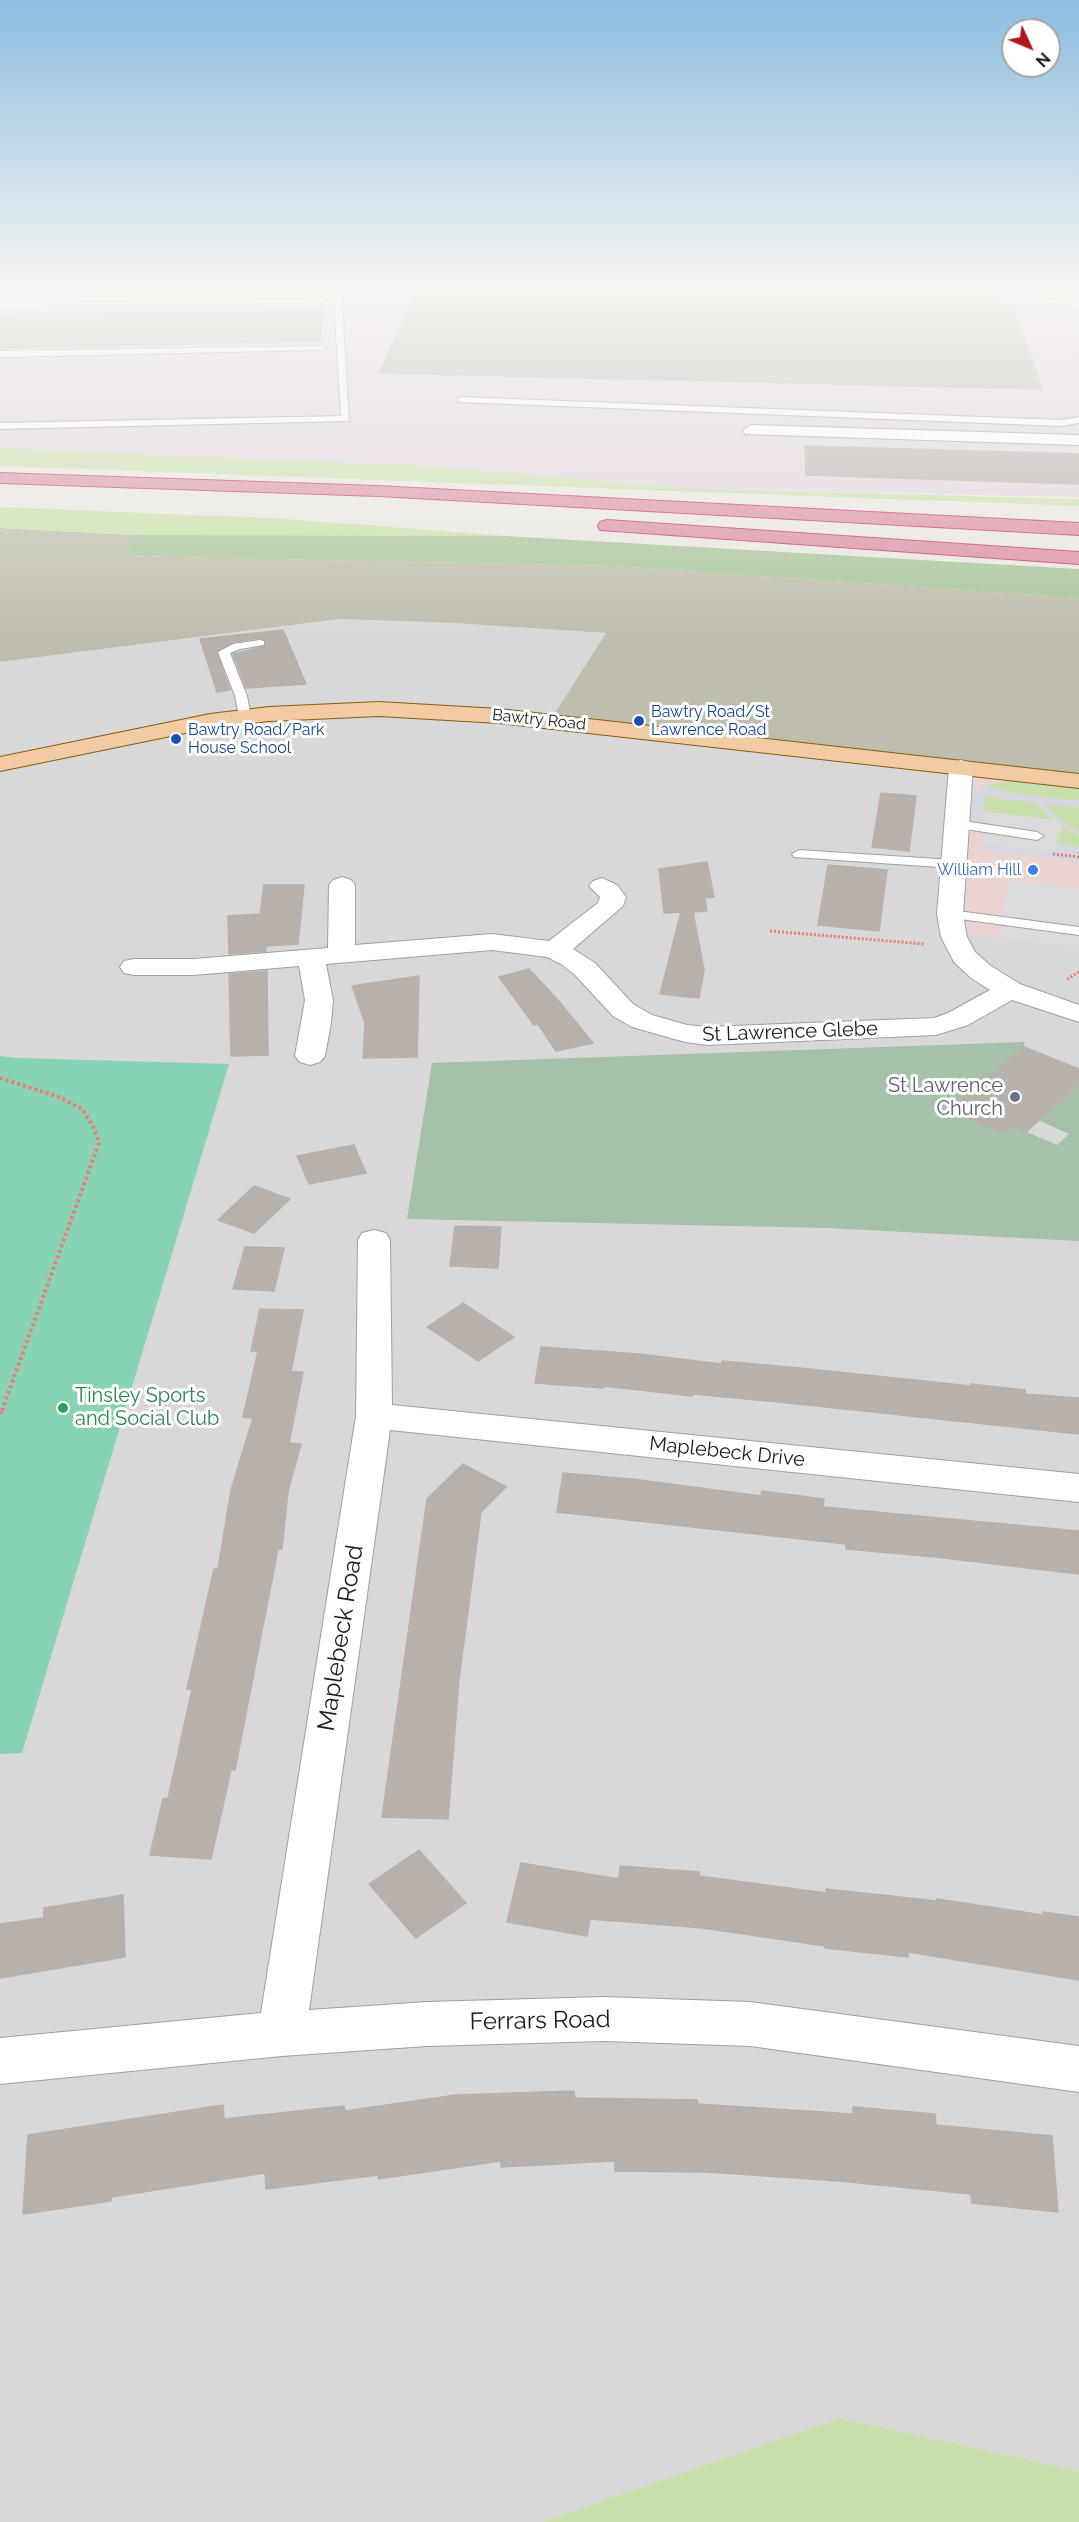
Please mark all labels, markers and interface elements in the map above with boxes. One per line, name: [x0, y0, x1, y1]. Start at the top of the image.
north arrow: [1001, 18, 1061, 78]
text: N: [1032, 48, 1054, 70]
place label: Bawtry Road/St Lawrence Road: [651, 702, 770, 740]
street label: Bawtry Road: [491, 706, 587, 734]
marker: Bawtry Road/St Lawrence Road: [632, 714, 646, 728]
place label: Bawtry Road/Park House School: [188, 720, 325, 758]
marker: Bawtry Road/Park House School: [169, 732, 183, 746]
place label: William Hill: [937, 860, 1021, 880]
marker: William Hill: [1026, 863, 1040, 877]
street label: St Lawrence Glebe: [702, 1017, 878, 1047]
place label: St Lawrence Church: [888, 1074, 1003, 1121]
marker: St Lawrence Church: [1008, 1090, 1022, 1104]
place label: Tinsley Sports and Social Club: [75, 1384, 219, 1431]
marker: Tinsley Sports and Social Club: [56, 1401, 70, 1415]
street label: Maplebeck Drive: [648, 1432, 806, 1472]
street label: Maplebeck Road: [312, 1543, 370, 1733]
street label: Ferrars Road: [469, 2005, 611, 2037]

